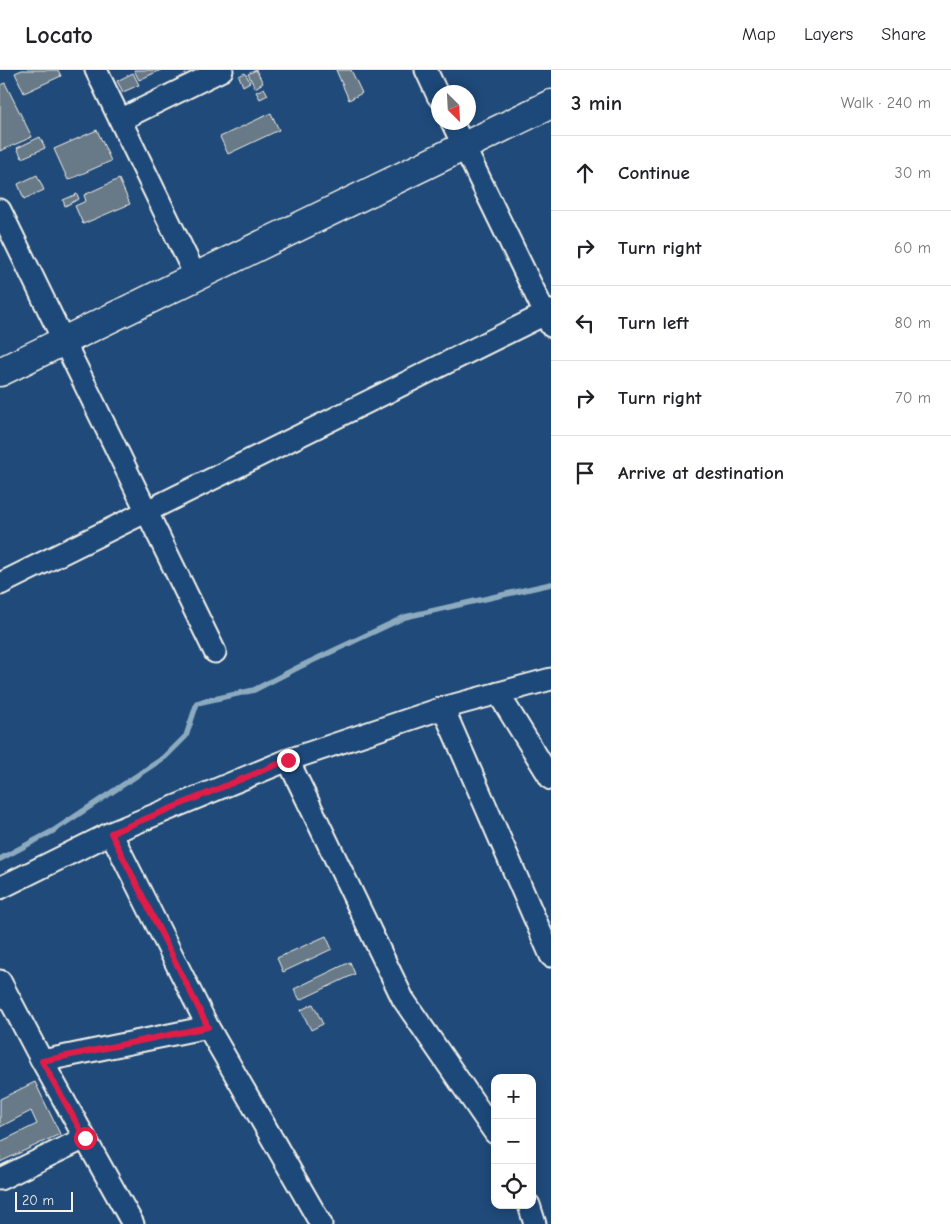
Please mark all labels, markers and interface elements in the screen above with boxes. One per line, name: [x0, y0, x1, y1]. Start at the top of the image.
text: Locato: [25, 21, 93, 49]
text: Map: [742, 24, 776, 45]
text: Layers: [804, 24, 853, 45]
text: Share: [881, 24, 926, 45]
north arrow: [431, 85, 476, 130]
text: 3 min: [571, 91, 622, 115]
text: Walk · 240 m: [841, 94, 931, 112]
icon: ahead: [571, 159, 599, 187]
text: Continue: [618, 162, 690, 184]
text: 30 m: [895, 164, 931, 182]
icon: right: [571, 234, 599, 262]
text: Turn right: [618, 237, 702, 259]
text: 60 m: [894, 239, 931, 257]
icon: left: [571, 309, 599, 337]
text: Turn left: [618, 312, 689, 334]
text: 80 m: [894, 314, 931, 332]
icon: right: [571, 384, 599, 412]
text: Turn right: [618, 387, 702, 409]
text: 70 m: [895, 389, 931, 407]
icon: arrive: [571, 459, 599, 487]
text: Arrive at destination: [618, 462, 784, 484]
route end: [277, 749, 300, 772]
map controls: [491, 1074, 536, 1209]
button: +: [491, 1074, 536, 1119]
button: −: [491, 1119, 536, 1164]
route start: [74, 1127, 97, 1150]
button: locate: [491, 1164, 536, 1209]
scale bar: [15, 1189, 72, 1212]
text: 20 m: [22, 1192, 54, 1209]

